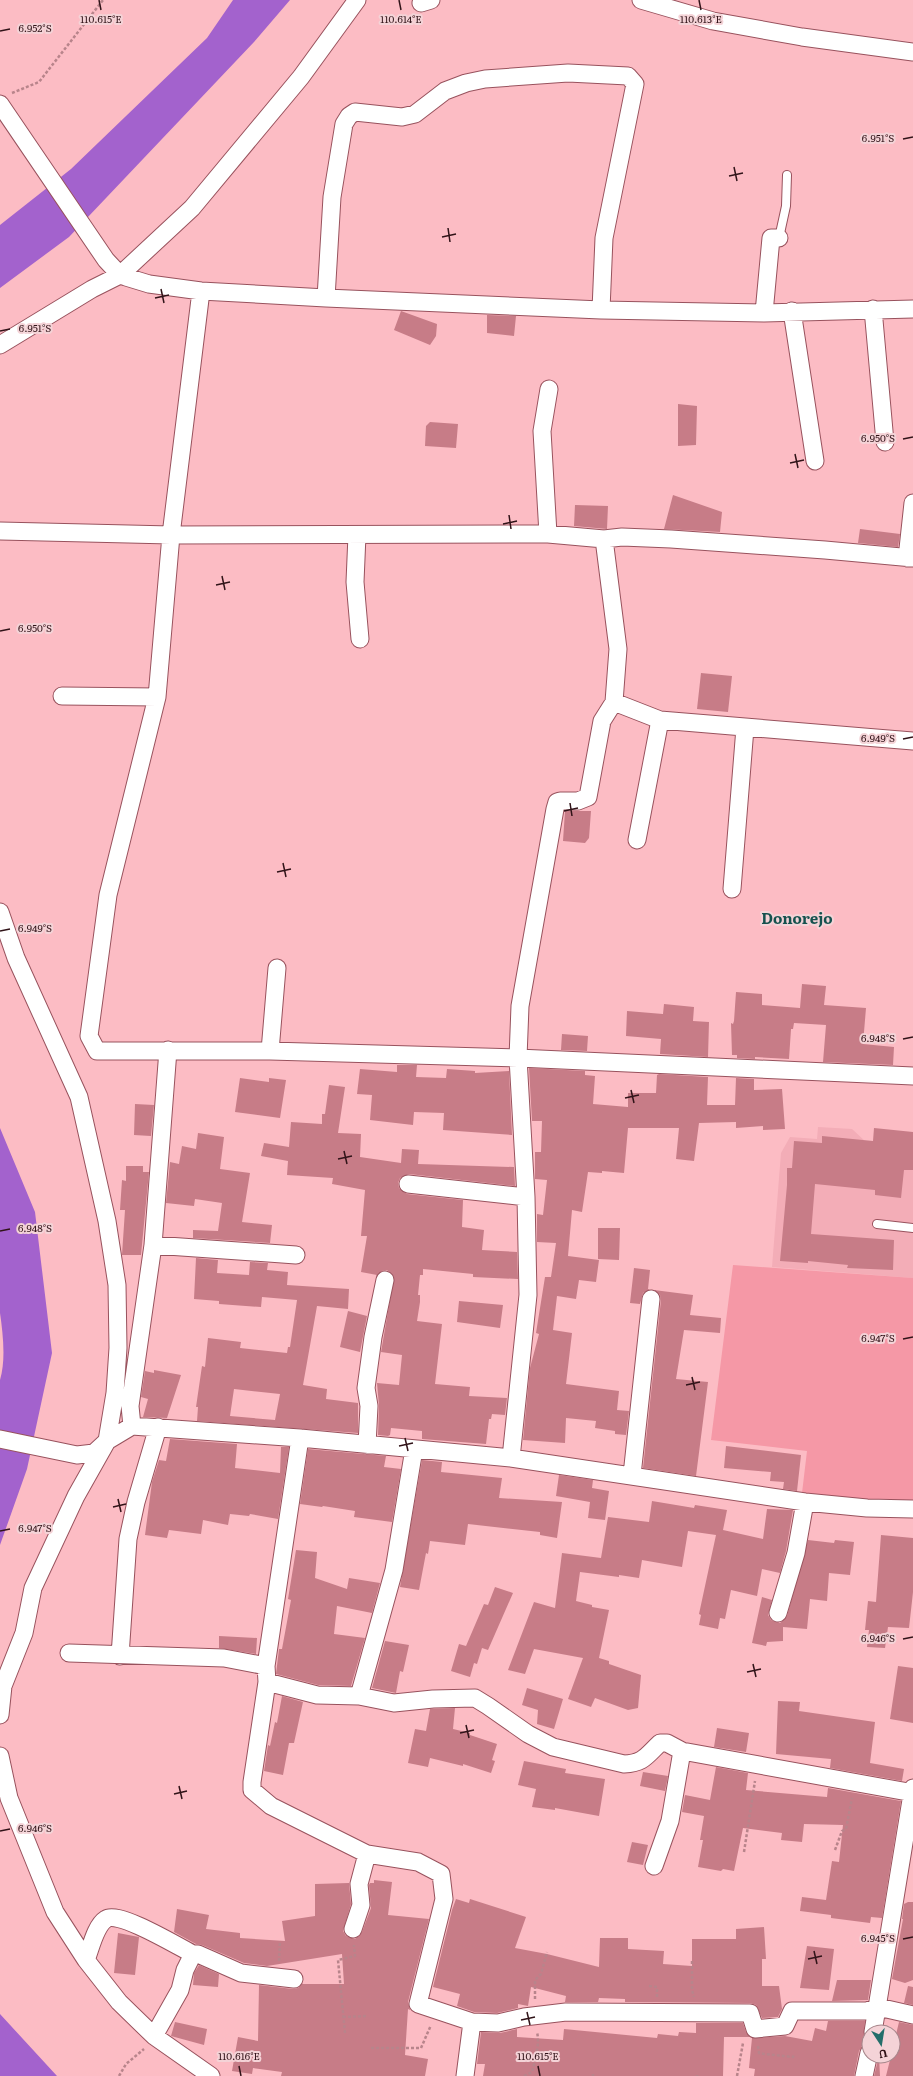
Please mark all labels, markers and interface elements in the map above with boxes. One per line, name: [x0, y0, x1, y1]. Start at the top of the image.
text: 110.615°E: [80, 11, 122, 26]
text: 110.614°E: [380, 11, 422, 26]
text: 110.613°E: [680, 11, 722, 26]
text: 6.952°S: [18, 20, 52, 35]
text: 6.951°S: [862, 130, 894, 145]
text: 6.951°S: [19, 320, 51, 335]
text: 6.950°S: [861, 430, 895, 445]
text: 6.950°S: [18, 620, 52, 635]
text: 6.949°S: [861, 730, 895, 745]
district label: Donorejo: [761, 906, 833, 929]
text: 6.949°S: [18, 920, 52, 935]
text: 6.948°S: [861, 1030, 895, 1045]
text: 6.948°S: [18, 1220, 52, 1235]
text: 6.947°S: [861, 1330, 895, 1345]
text: 6.947°S: [18, 1520, 52, 1535]
text: 6.946°S: [861, 1630, 895, 1645]
text: 6.946°S: [18, 1820, 52, 1835]
text: 6.945°S: [861, 1930, 895, 1945]
north arrow: [861, 2024, 901, 2064]
text: U: [877, 2046, 889, 2064]
text: 110.616°E: [218, 2048, 260, 2063]
text: 110.615°E: [517, 2048, 559, 2063]

